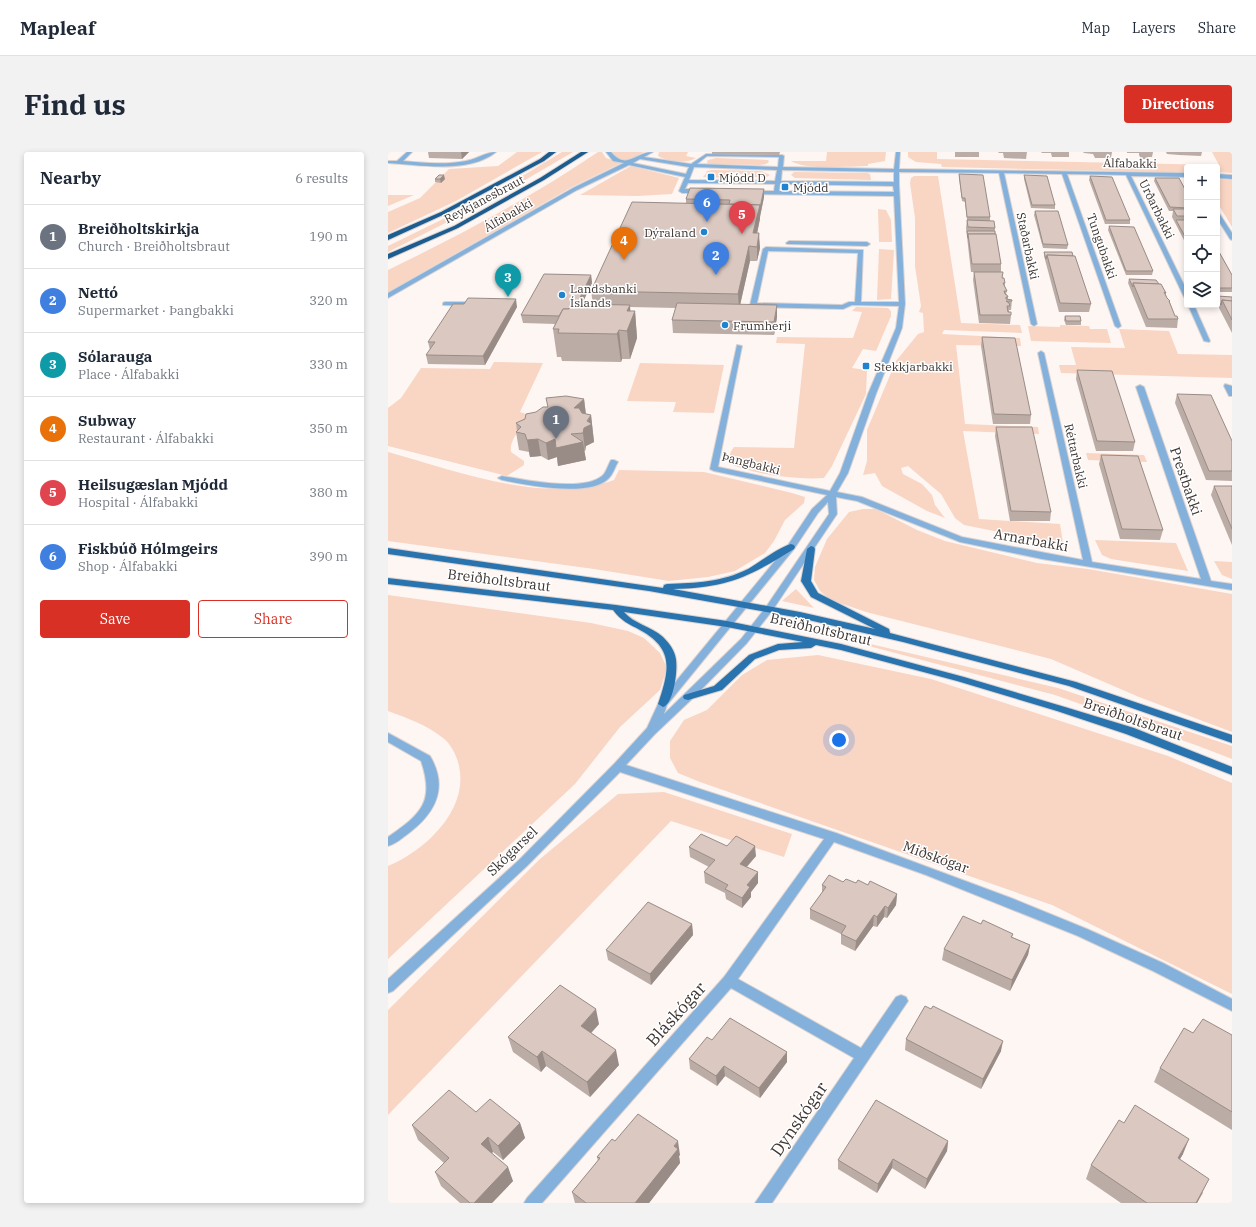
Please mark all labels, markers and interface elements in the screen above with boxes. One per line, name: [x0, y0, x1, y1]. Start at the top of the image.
text: Mapleaf: [20, 16, 95, 40]
text: Map: [1082, 19, 1110, 37]
text: Layers: [1132, 19, 1176, 37]
text: Share: [1198, 19, 1236, 37]
button: Directions: [1124, 85, 1232, 123]
text: Find us: [24, 86, 126, 123]
street label: Álfabakki: [1103, 155, 1157, 171]
map controls: [1184, 164, 1220, 308]
button: +: [1184, 164, 1220, 200]
text: Nearby: [40, 167, 101, 189]
text: 6 results: [295, 170, 348, 187]
place label: Mjódd D: [719, 170, 766, 185]
street label: Reykjanesbraut: [441, 172, 527, 226]
marker: Mjódd D: [706, 172, 716, 182]
street label: Urðarbakki: [1136, 177, 1178, 241]
place label: Mjódd: [793, 180, 829, 195]
marker: Mjódd: [780, 182, 790, 192]
pin: 6: [694, 189, 720, 222]
street label: Álfabakki: [481, 195, 535, 235]
button: −: [1184, 200, 1220, 236]
pin: 5: [729, 201, 755, 234]
street label: Staðarbakki: [1014, 211, 1042, 281]
street label: Tungubakki: [1084, 211, 1120, 281]
text: Breiðholtskirkja: [78, 219, 199, 238]
place label: Dýraland: [644, 225, 696, 240]
pin: 4: [611, 227, 637, 260]
marker: Dýraland: [699, 227, 709, 237]
text: 1: [49, 228, 57, 245]
text: 190 m: [309, 228, 348, 245]
button: locate: [1184, 236, 1220, 272]
text: Church · Breiðholtsbraut: [78, 238, 230, 255]
pin: 2: [703, 242, 729, 275]
pin: 3: [495, 264, 521, 297]
button: layers: [1184, 272, 1220, 308]
place label: Landsbanki Íslands: [570, 281, 637, 310]
text: Nettó: [78, 283, 118, 302]
marker: Landsbanki Íslands: [557, 290, 567, 300]
text: 2: [49, 292, 57, 309]
text: 320 m: [309, 292, 348, 309]
text: Supermarket · Þangbakki: [78, 302, 234, 319]
place label: Frumherji: [733, 318, 792, 333]
marker: Frumherji: [720, 320, 730, 330]
text: Sólarauga: [78, 347, 152, 366]
text: 3: [49, 356, 57, 373]
text: 330 m: [309, 356, 348, 373]
place label: Stekkjarbakki: [874, 359, 953, 374]
marker: Stekkjarbakki: [861, 361, 871, 371]
text: Place · Álfabakki: [78, 366, 179, 383]
pin: 1: [543, 406, 569, 439]
text: Subway: [78, 411, 136, 430]
text: 4: [49, 420, 57, 437]
text: 350 m: [309, 420, 348, 437]
street label: Réttarbakki: [1061, 422, 1091, 490]
text: Restaurant · Álfabakki: [78, 430, 214, 447]
street label: Prestbakki: [1166, 445, 1206, 517]
street label: Þangbakki: [720, 448, 782, 478]
text: Heilsugæslan Mjódd: [78, 475, 228, 494]
text: 5: [49, 484, 57, 501]
text: 380 m: [309, 484, 348, 501]
text: Hospital · Álfabakki: [78, 494, 198, 511]
street label: Arnarbakki: [992, 525, 1070, 555]
text: Fiskbúð Hólmgeirs: [78, 539, 218, 558]
text: 6: [49, 548, 57, 565]
text: 390 m: [309, 548, 348, 565]
text: Shop · Álfabakki: [78, 558, 178, 575]
street label: Breiðholtsbraut: [446, 565, 552, 595]
button: Save: [40, 600, 190, 638]
button: Share: [198, 600, 348, 638]
street label: Breiðholtsbraut: [768, 609, 874, 649]
street label: Breiðholtsbraut: [1081, 694, 1185, 744]
your location: [829, 730, 849, 750]
street label: Skógarsel: [483, 822, 541, 880]
street label: Miðskógar: [901, 837, 972, 877]
street label: Bláskógar: [641, 977, 711, 1051]
street label: Dynskógar: [765, 1077, 833, 1160]

